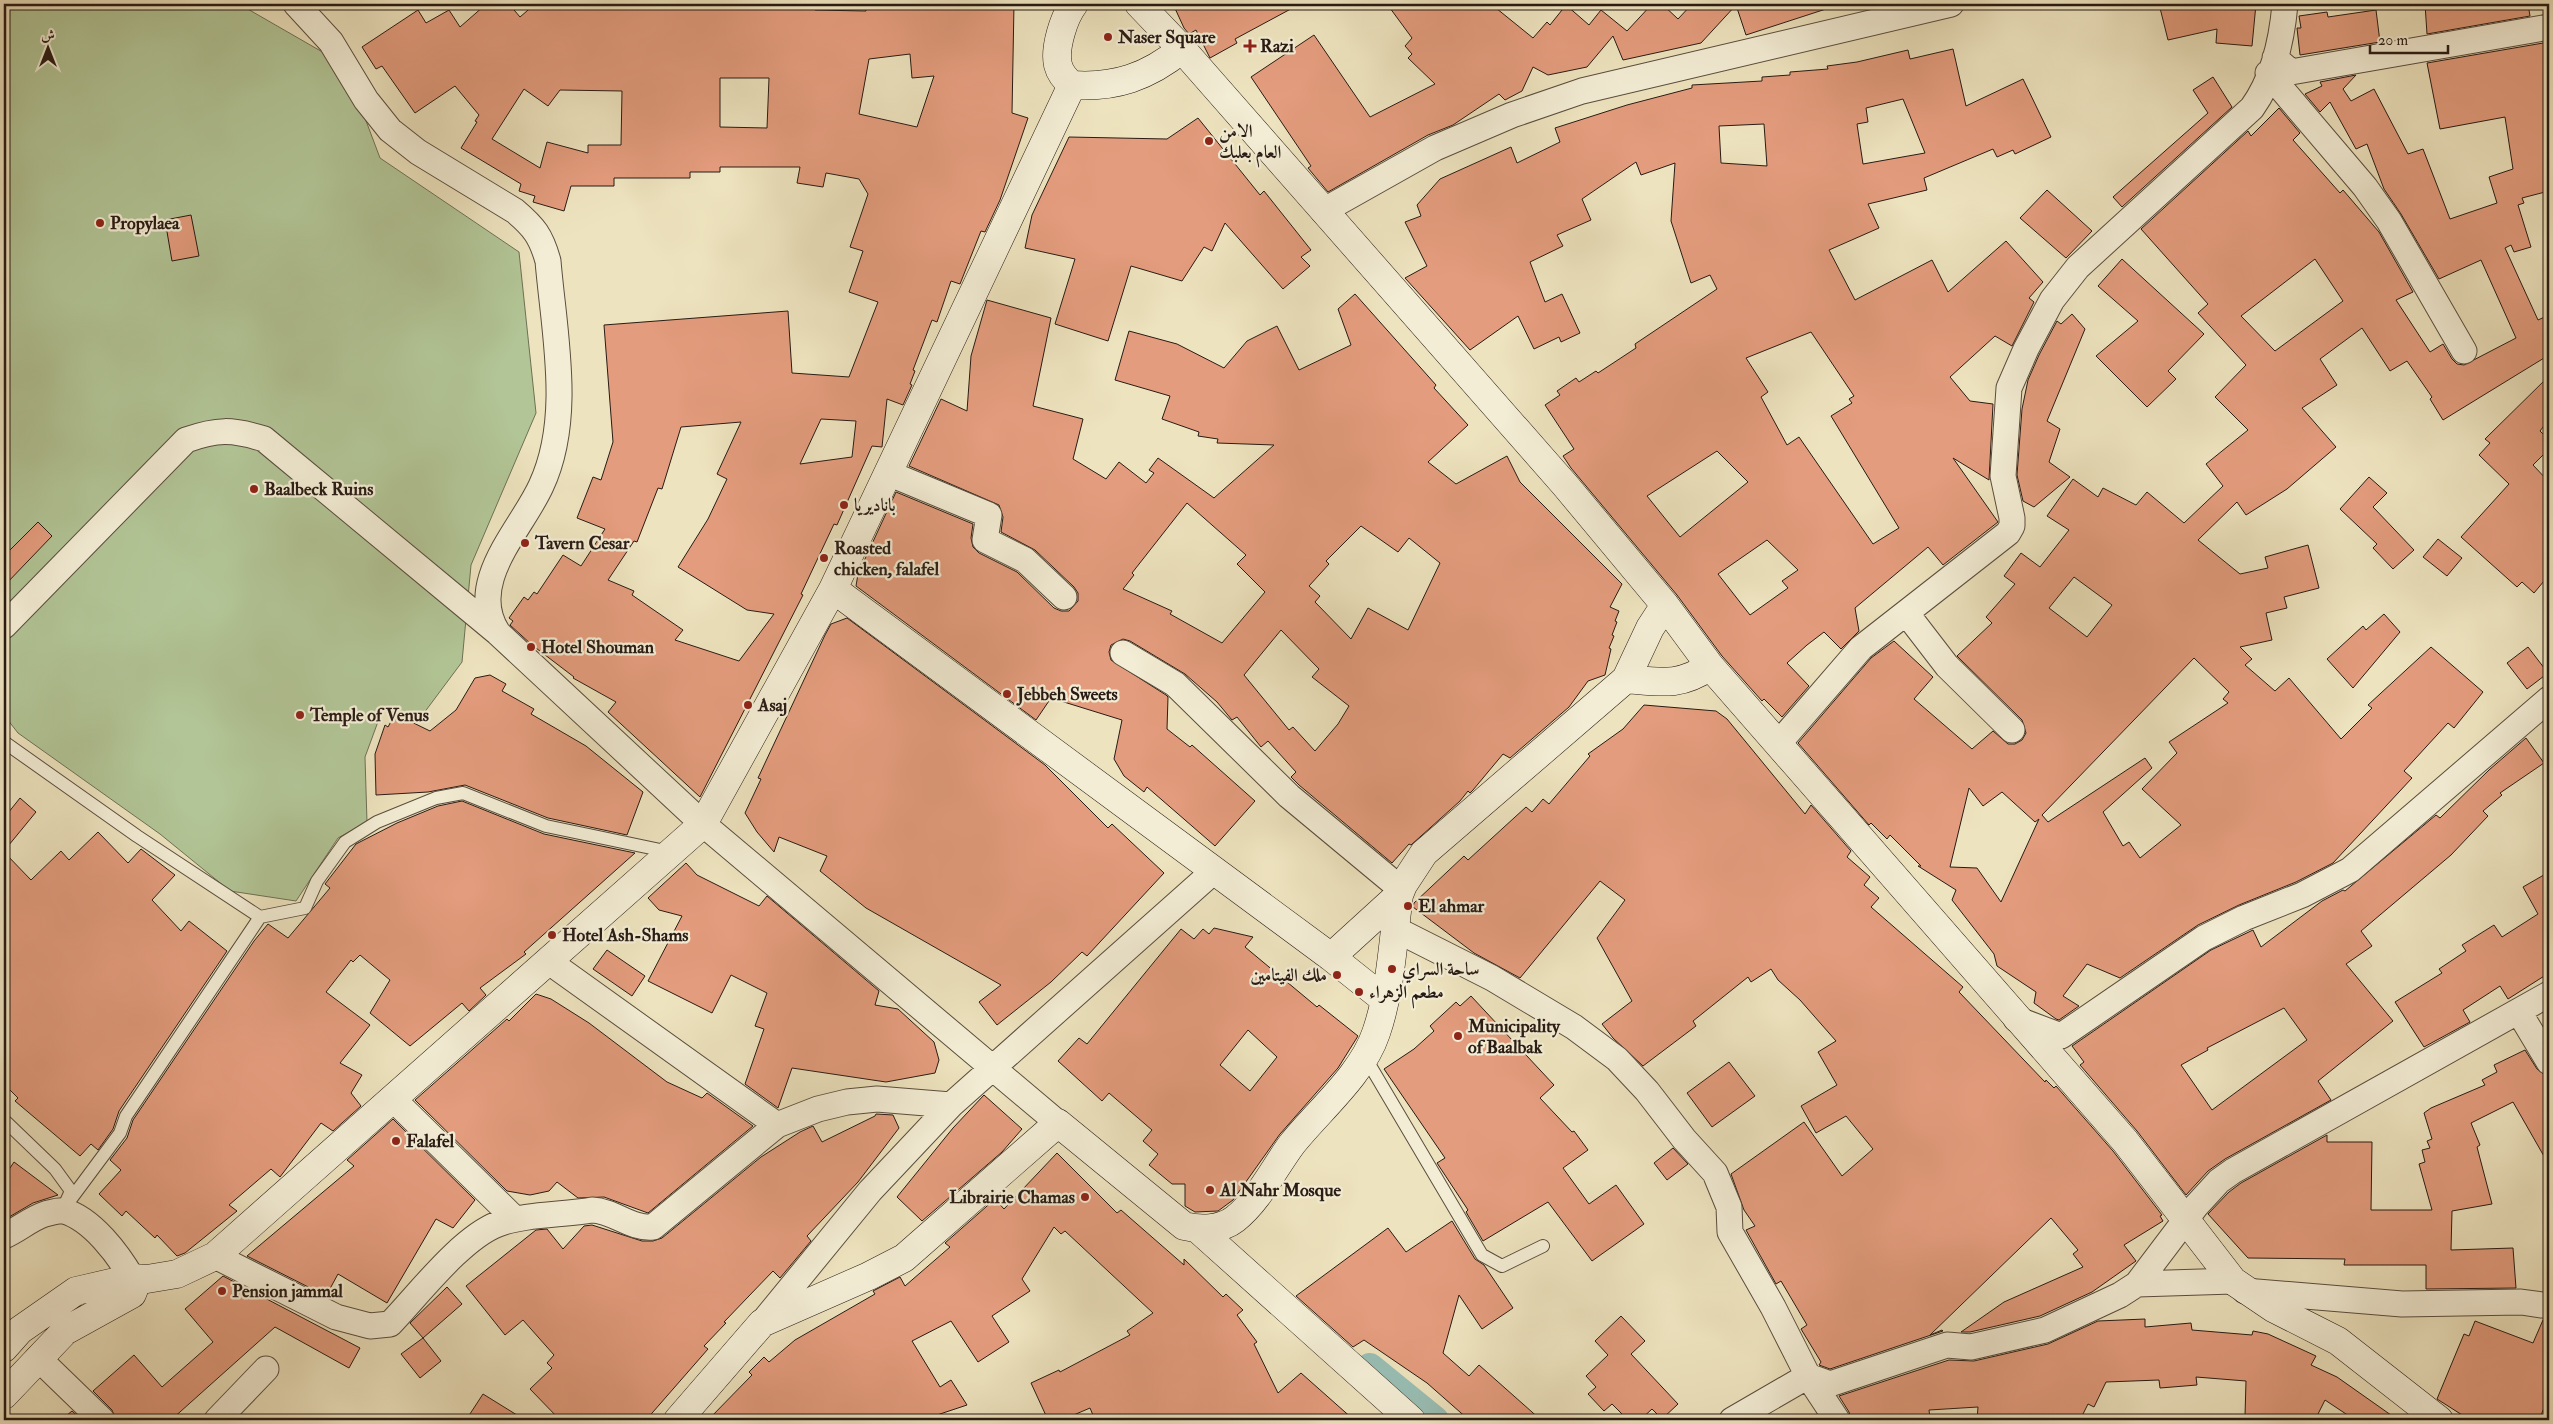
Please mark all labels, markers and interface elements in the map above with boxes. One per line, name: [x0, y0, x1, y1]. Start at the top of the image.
north arrow: [22, 22, 72, 72]
scale bar: [2370, 22, 2448, 54]
place label: Naser Square: [1117, 26, 1216, 49]
text: ش: [41, 27, 55, 44]
marker: Naser Square: [1102, 31, 1114, 43]
text: 20 m: [2378, 31, 2408, 50]
place label: Razi: [1260, 35, 1294, 58]
marker: Razi: [1244, 40, 1256, 52]
place label: الامن العام بعلبك: [1219, 120, 1282, 168]
marker: الامن العام بعلبك: [1203, 135, 1215, 147]
place label: Propylaea: [110, 212, 180, 235]
marker: Propylaea: [94, 217, 106, 229]
place label: Baalbeck Ruins: [264, 478, 373, 501]
marker: Baalbeck Ruins: [248, 483, 260, 495]
place label: باناديريا: [854, 494, 896, 517]
marker: باناديريا: [838, 499, 850, 511]
place label: Tavern Cesar: [534, 532, 630, 555]
marker: Tavern Cesar: [519, 537, 531, 549]
place label: Roasted chicken, falafel: [834, 537, 939, 581]
marker: Roasted chicken, falafel: [818, 552, 830, 564]
place label: Hotel Shouman: [541, 636, 655, 659]
marker: Hotel Shouman: [525, 641, 537, 653]
place label: Jebbeh Sweets: [1016, 683, 1118, 706]
marker: Jebbeh Sweets: [1001, 688, 1013, 700]
place label: Asaj: [757, 694, 787, 717]
marker: Asaj: [742, 699, 754, 711]
place label: Temple of Venus: [309, 704, 429, 727]
marker: Temple of Venus: [294, 709, 306, 721]
place label: El ahmar: [1418, 895, 1485, 918]
marker: El ahmar: [1402, 900, 1414, 912]
place label: Hotel Ash-Shams: [562, 924, 689, 947]
marker: Hotel Ash-Shams: [546, 929, 558, 941]
place label: ساحة السراي: [1402, 958, 1479, 984]
marker: ساحة السراي: [1386, 963, 1398, 975]
place label: ملك الفيتامين: [1251, 964, 1327, 987]
marker: ملك الفيتامين: [1331, 969, 1343, 981]
place label: مطعم الزهراء: [1369, 981, 1444, 1009]
marker: مطعم الزهراء: [1353, 986, 1365, 998]
place label: Municipality of Baalbak: [1467, 1015, 1561, 1059]
marker: Municipality of Baalbak: [1452, 1030, 1464, 1042]
place label: Falafel: [406, 1130, 454, 1153]
marker: Falafel: [390, 1135, 402, 1147]
place label: Al Nahr Mosque: [1219, 1179, 1341, 1202]
marker: Al Nahr Mosque: [1204, 1184, 1216, 1196]
place label: Librairie Chamas: [949, 1186, 1075, 1209]
marker: Librairie Chamas: [1079, 1191, 1091, 1203]
place label: Pension jammal: [232, 1280, 343, 1303]
marker: Pension jammal: [216, 1285, 228, 1297]

